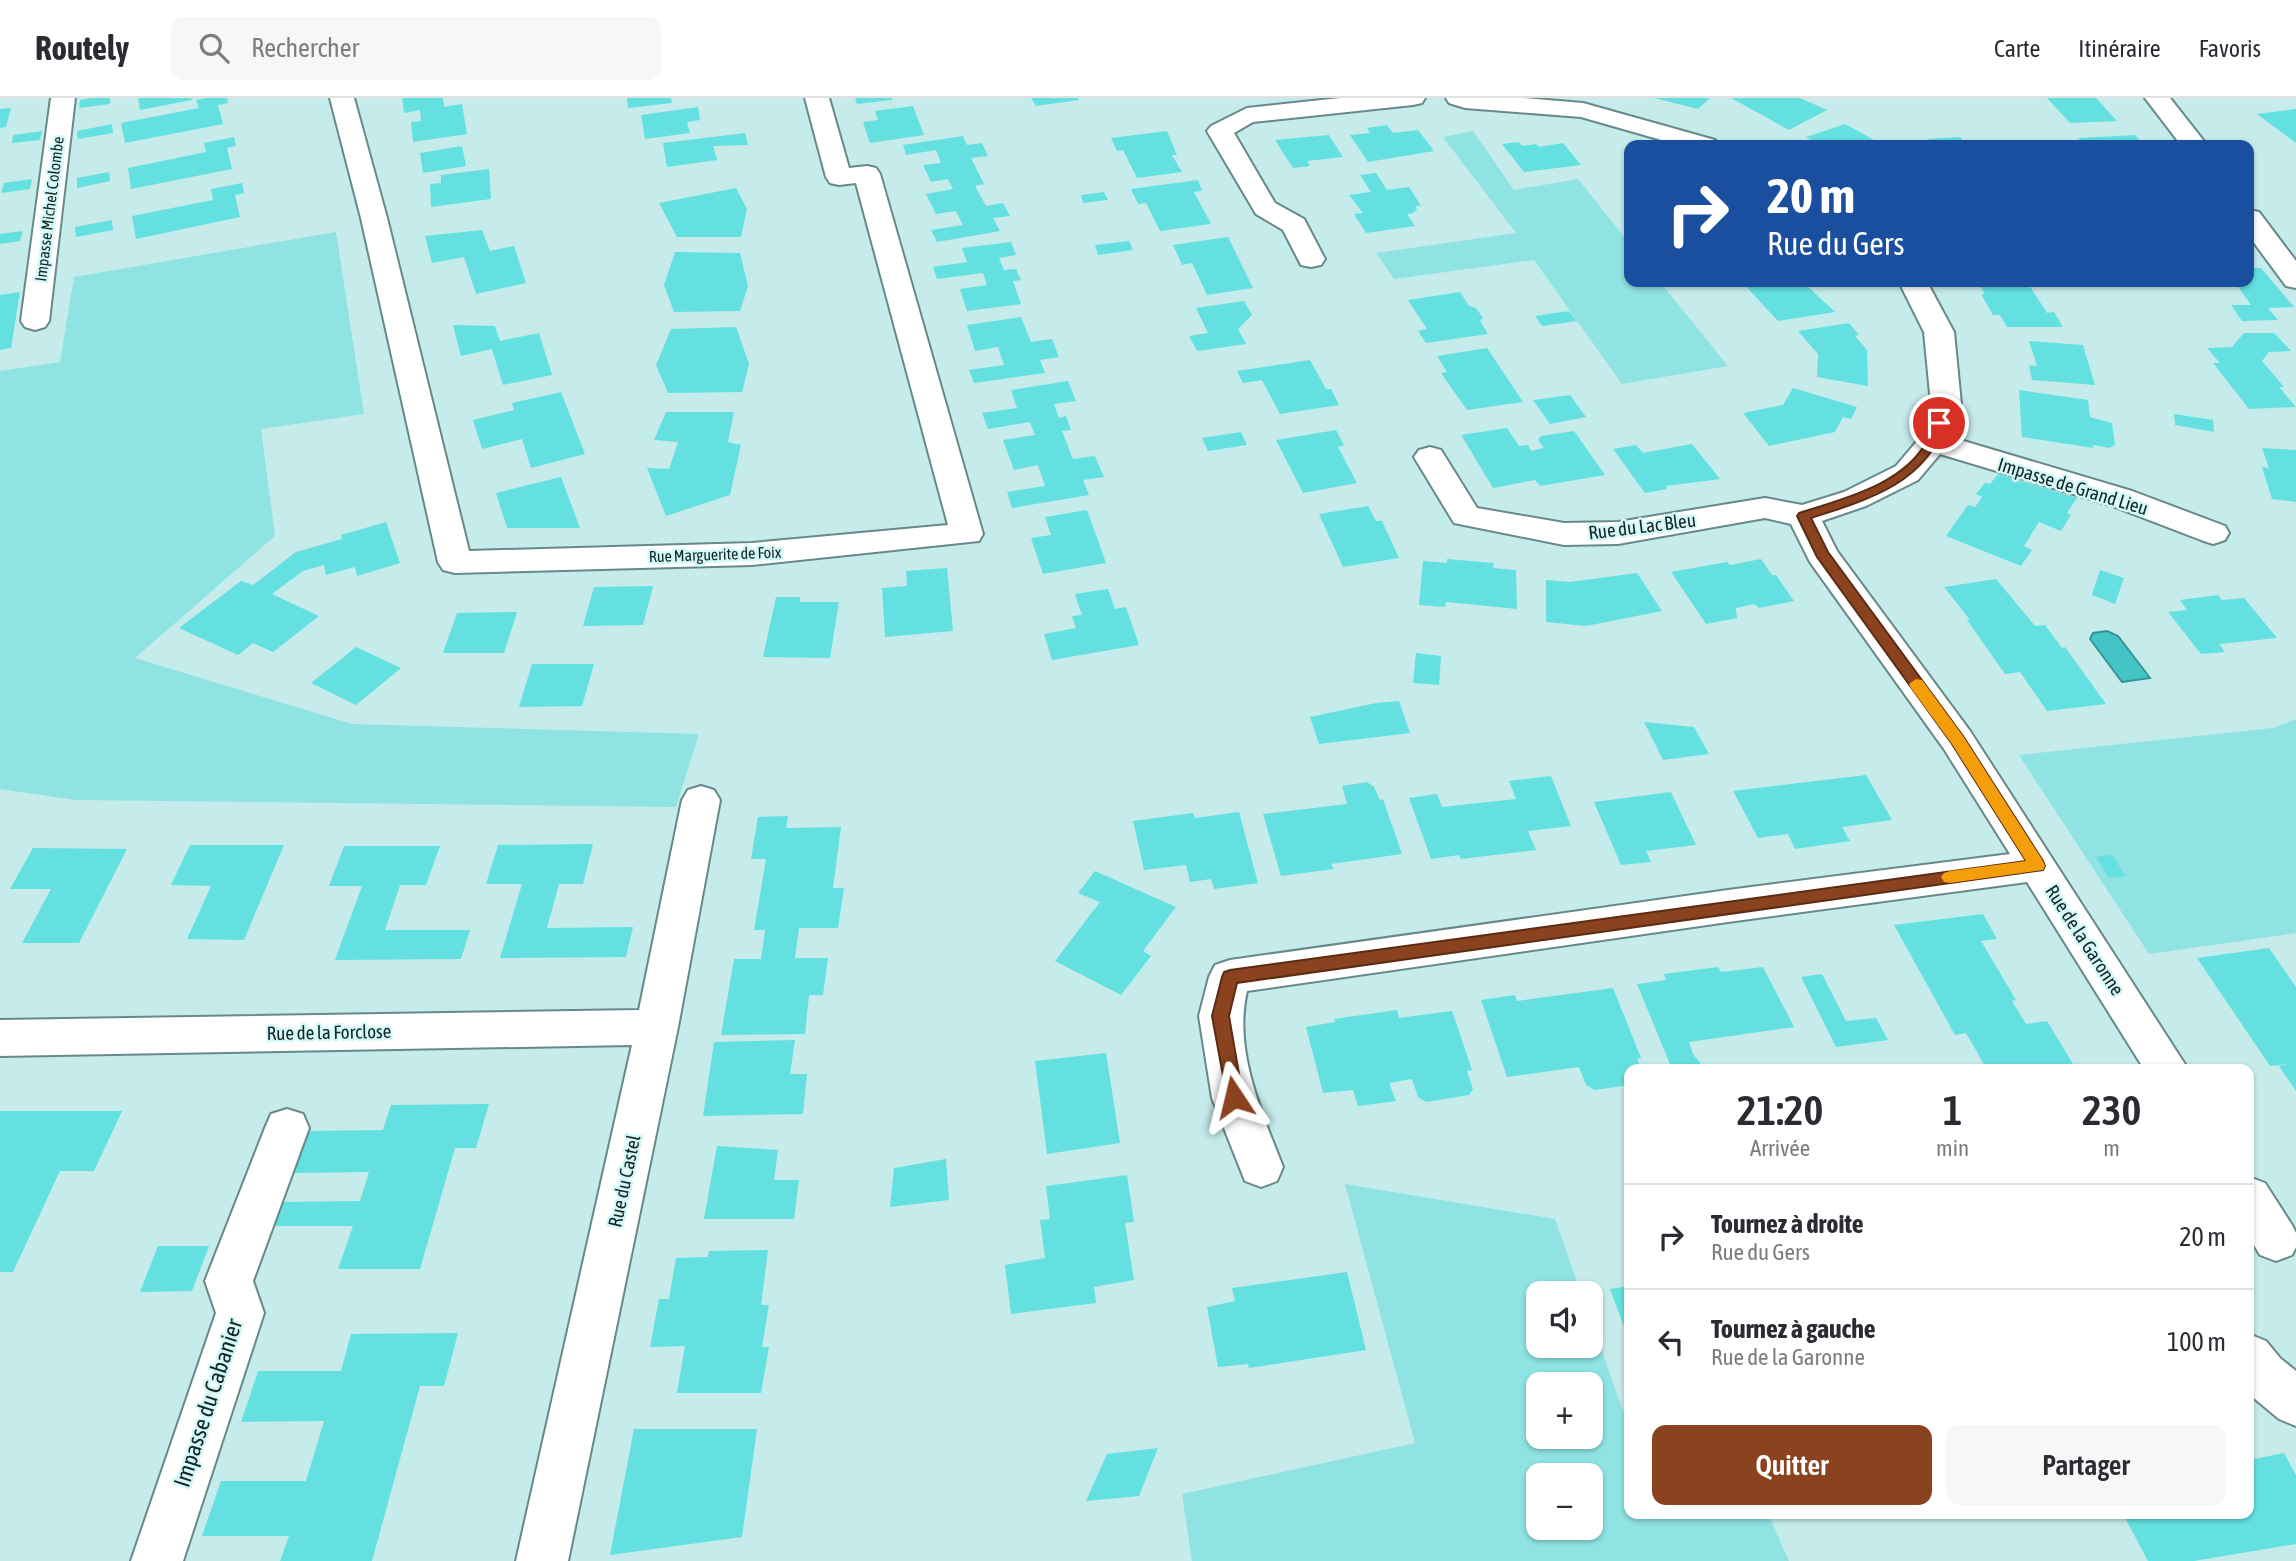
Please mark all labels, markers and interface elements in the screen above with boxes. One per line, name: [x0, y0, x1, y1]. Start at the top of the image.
search box: [171, 17, 661, 80]
text: Routely: [35, 29, 129, 67]
icon: search: [195, 29, 233, 67]
text: Rechercher: [251, 33, 359, 63]
text: Carte: [1994, 35, 2040, 62]
text: Itinéraire: [2078, 35, 2161, 62]
text: Favoris: [2199, 35, 2261, 62]
street label: Impasse Michel Colombe: [31, 136, 68, 283]
text: 20 m: [1767, 167, 1855, 223]
icon: right: [1652, 168, 1743, 259]
text: Rue du Gers: [1767, 225, 1905, 262]
pin: [1909, 393, 1969, 453]
icon: arrive: [1920, 404, 1958, 442]
street label: Impasse de Grand Lieu: [1995, 453, 2151, 519]
street label: Rue du Lac Bleu: [1587, 508, 1697, 544]
street label: Rue Marguerite de Foix: [648, 543, 782, 566]
street label: Rue de la Garonne: [2041, 881, 2129, 999]
street label: Rue de la Forclose: [267, 1020, 391, 1044]
position arrow: [1197, 1060, 1271, 1134]
text: 21:20: [1737, 1086, 1823, 1134]
text: 1: [1943, 1086, 1962, 1134]
text: 230: [2082, 1086, 2141, 1134]
street label: Rue du Castel: [603, 1133, 645, 1229]
text: Arrivée: [1750, 1135, 1810, 1161]
text: min: [1936, 1135, 1969, 1161]
text: m: [2103, 1135, 2120, 1161]
text: Tournez à droite: [1711, 1209, 1864, 1239]
icon: right: [1652, 1218, 1690, 1256]
text: 20 m: [2179, 1222, 2226, 1252]
text: Rue du Gers: [1711, 1239, 1810, 1265]
map controls: [1526, 1281, 1603, 1540]
button: sound: [1526, 1281, 1603, 1358]
street label: Impasse du Cabanier: [169, 1314, 248, 1490]
text: Tournez à gauche: [1711, 1314, 1876, 1344]
icon: left: [1652, 1323, 1690, 1361]
text: 100 m: [2167, 1327, 2226, 1357]
text: Rue de la Garonne: [1711, 1344, 1865, 1370]
button: +: [1526, 1372, 1603, 1449]
button: Quitter: [1652, 1425, 1932, 1505]
button: Partager: [1946, 1425, 2226, 1505]
button: −: [1526, 1463, 1603, 1540]

